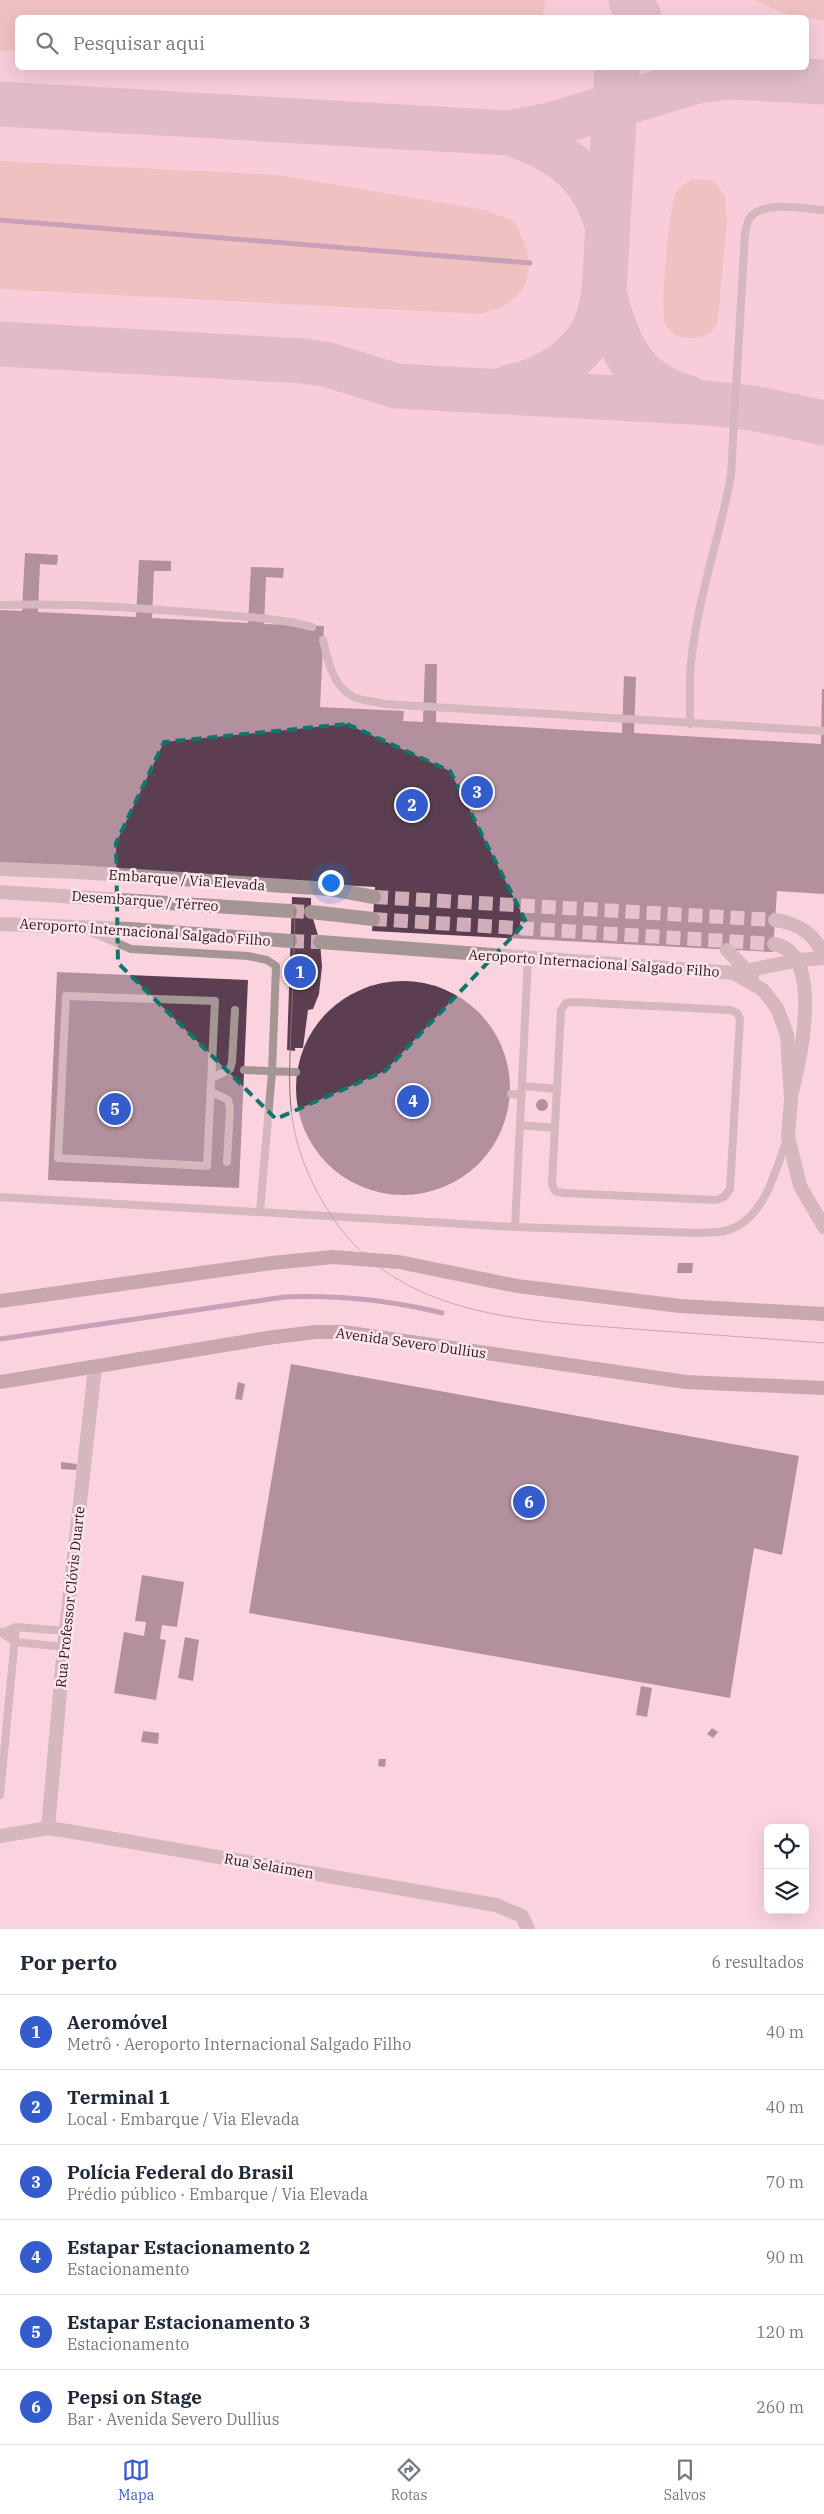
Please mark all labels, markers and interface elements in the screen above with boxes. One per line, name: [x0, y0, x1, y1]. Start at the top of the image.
search box: [15, 15, 809, 70]
icon: search: [33, 29, 61, 57]
text: Pesquisar aqui: [73, 31, 205, 55]
pin: 3: [461, 773, 493, 811]
pin: 2: [396, 786, 428, 824]
street label: Embarque / Via Elevada: [108, 866, 266, 894]
your location: [318, 870, 344, 896]
street label: Desembarque / Térreo: [71, 887, 219, 915]
street label: Aeroporto Internacional Salgado Filho: [19, 914, 271, 950]
street label: Aeroporto Internacional Salgado Filho: [468, 945, 720, 981]
pin: 1: [284, 953, 316, 991]
pin: 4: [397, 1082, 429, 1120]
pin: 5: [99, 1090, 131, 1128]
street label: Avenida Severo Dullius: [335, 1324, 487, 1362]
pin: 6: [513, 1483, 545, 1521]
street label: Rua Professor Clóvis Duarte: [52, 1505, 88, 1689]
map controls: [764, 1824, 809, 1914]
button: locate: [764, 1824, 809, 1869]
street label: Rua Selaimen: [223, 1849, 315, 1883]
button: layers: [764, 1869, 809, 1914]
text: Por perto: [20, 1948, 117, 1976]
text: 6 resultados: [712, 1952, 804, 1972]
text: Aeromóvel: [67, 2010, 168, 2034]
text: 1: [31, 2022, 41, 2042]
text: 40 m: [766, 2022, 804, 2042]
text: Metrô · Aeroporto Internacional Salgado Filho: [67, 2034, 411, 2054]
text: Terminal 1: [67, 2085, 170, 2109]
text: 2: [31, 2097, 41, 2117]
text: 40 m: [766, 2097, 804, 2117]
text: Local · Embarque / Via Elevada: [67, 2109, 299, 2129]
text: Polícia Federal do Brasil: [67, 2160, 294, 2184]
text: 3: [31, 2172, 41, 2192]
text: 70 m: [766, 2172, 804, 2192]
text: Prédio público · Embarque / Via Elevada: [67, 2184, 368, 2204]
text: Estapar Estacionamento 2: [67, 2235, 311, 2259]
text: 4: [31, 2247, 41, 2267]
text: 90 m: [766, 2247, 804, 2267]
text: Estacionamento: [67, 2259, 189, 2279]
text: Estapar Estacionamento 3: [67, 2310, 311, 2334]
text: 5: [31, 2322, 41, 2342]
text: 120 m: [756, 2322, 804, 2342]
text: Estacionamento: [67, 2334, 189, 2354]
text: Pepsi on Stage: [67, 2385, 202, 2409]
text: 6: [31, 2397, 41, 2417]
text: 260 m: [756, 2397, 804, 2417]
text: Bar · Avenida Severo Dullius: [67, 2409, 279, 2429]
tab: Mapa: [118, 2456, 154, 2504]
tab: Rotas: [391, 2456, 427, 2504]
tab: Salvos: [664, 2456, 706, 2504]

